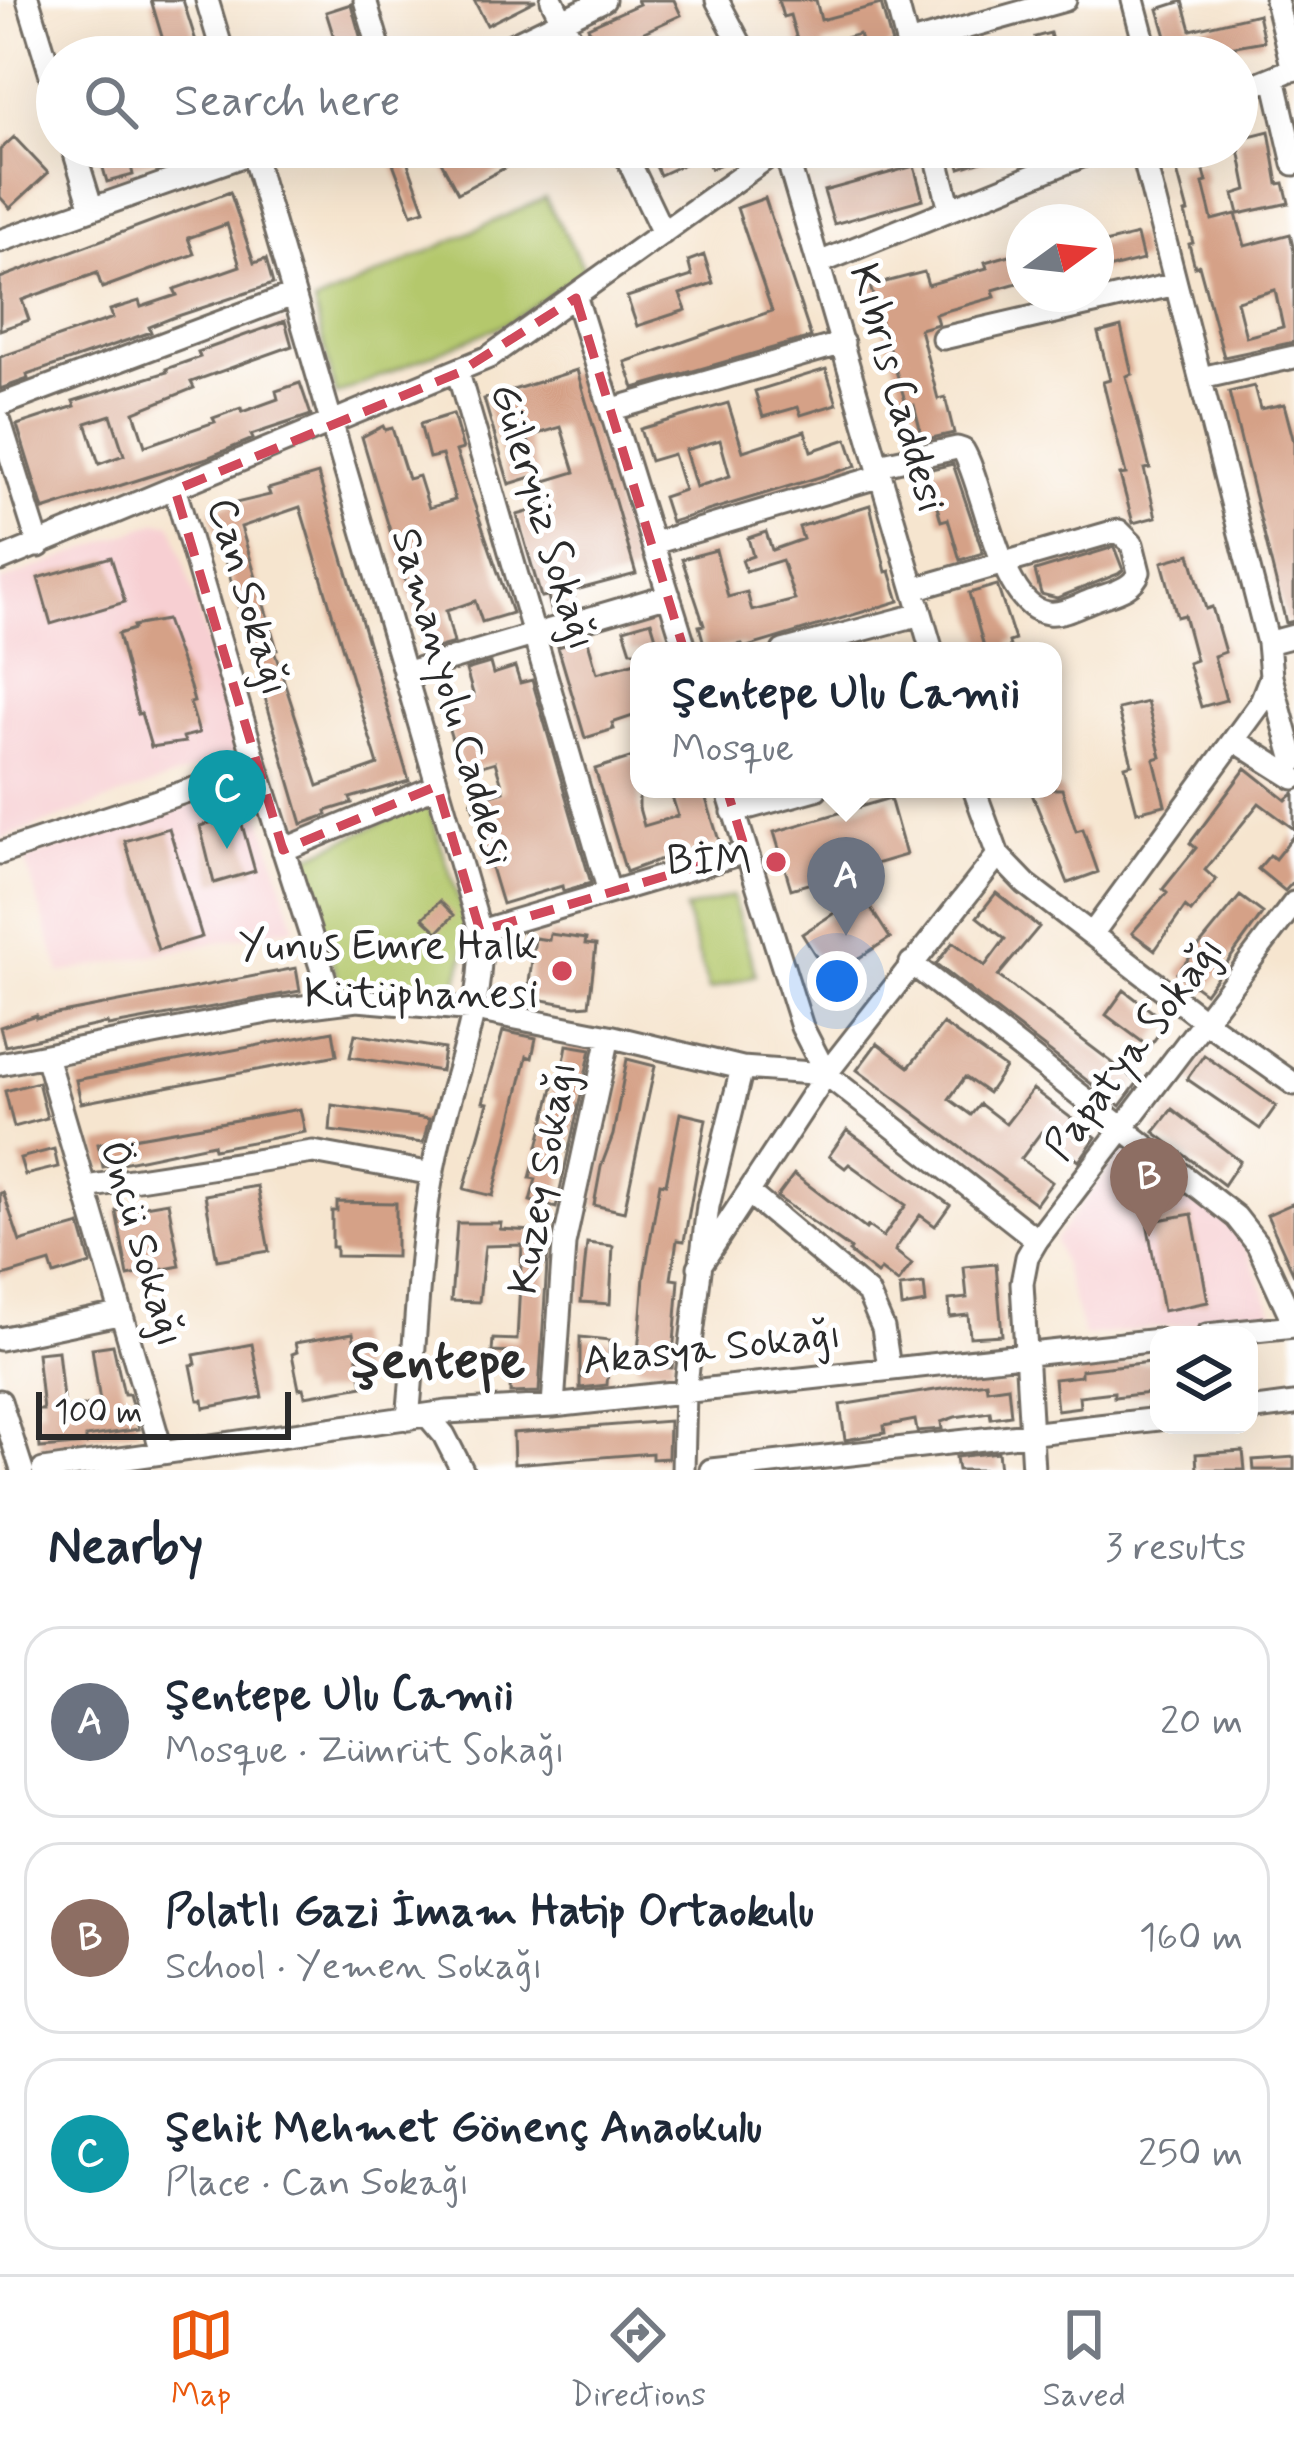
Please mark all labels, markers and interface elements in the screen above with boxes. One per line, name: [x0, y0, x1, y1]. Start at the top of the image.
search box: [36, 36, 1258, 168]
icon: search: [78, 69, 144, 135]
text: Search here: [174, 73, 401, 132]
north arrow: [1006, 204, 1114, 312]
street label: Kıbrıs Caddesi: [834, 258, 958, 518]
street label: Güleryüz Sokağı: [475, 377, 609, 657]
street label: Can Sokağı: [193, 492, 301, 702]
street label: Samanyolu Caddesi: [377, 522, 525, 872]
popup: [630, 642, 1062, 798]
text: Şentepe Ulu Camii: [672, 665, 1020, 724]
text: Mosque: [672, 724, 794, 775]
pin: C: [188, 750, 266, 849]
place label: BİM: [666, 835, 752, 890]
pin: A: [807, 837, 885, 936]
marker: BİM: [763, 849, 789, 875]
place label: Yunus Emre Halk Kütüphanesi: [238, 920, 538, 1023]
street label: Papatya Sokağı: [1033, 926, 1237, 1172]
your location: [807, 951, 867, 1011]
marker: Yunus Emre Halk Kütüphanesi: [549, 958, 575, 984]
street label: Kuzey Sokağı: [496, 1057, 592, 1299]
street label: Öncü Sokağı: [85, 1135, 197, 1353]
pin: B: [1110, 1138, 1188, 1237]
street label: Akasya Sokağı: [580, 1308, 844, 1390]
map controls: [1150, 1326, 1258, 1434]
button: layers: [1150, 1326, 1258, 1434]
district label: Şentepe: [350, 1327, 526, 1398]
scale bar: [36, 1386, 291, 1439]
text: 100 m: [54, 1391, 143, 1435]
text: Nearby: [48, 1515, 203, 1581]
text: 3 results: [1105, 1523, 1246, 1574]
text: Şentepe Ulu Camii: [165, 1667, 514, 1726]
text: A: [77, 1697, 103, 1748]
text: 20 m: [1160, 1697, 1243, 1748]
text: Mosque · Zümrüt Sokağı: [165, 1726, 565, 1777]
text: Polatlı Gazi İmam Hatip Ortaokulu: [165, 1883, 814, 1942]
text: B: [78, 1913, 102, 1964]
text: 160 m: [1139, 1913, 1243, 1964]
text: School · Yemen Sokağı: [165, 1942, 543, 1993]
text: Şehit Mehmet Gönenç Anaokulu: [165, 2099, 762, 2158]
text: C: [76, 2129, 104, 2180]
text: 250 m: [1138, 2129, 1243, 2180]
text: Place · Can Sokağı: [165, 2158, 470, 2209]
tab: Map: [168, 2302, 234, 2418]
tab: Directions: [570, 2302, 706, 2418]
tab: Saved: [1042, 2302, 1126, 2418]

